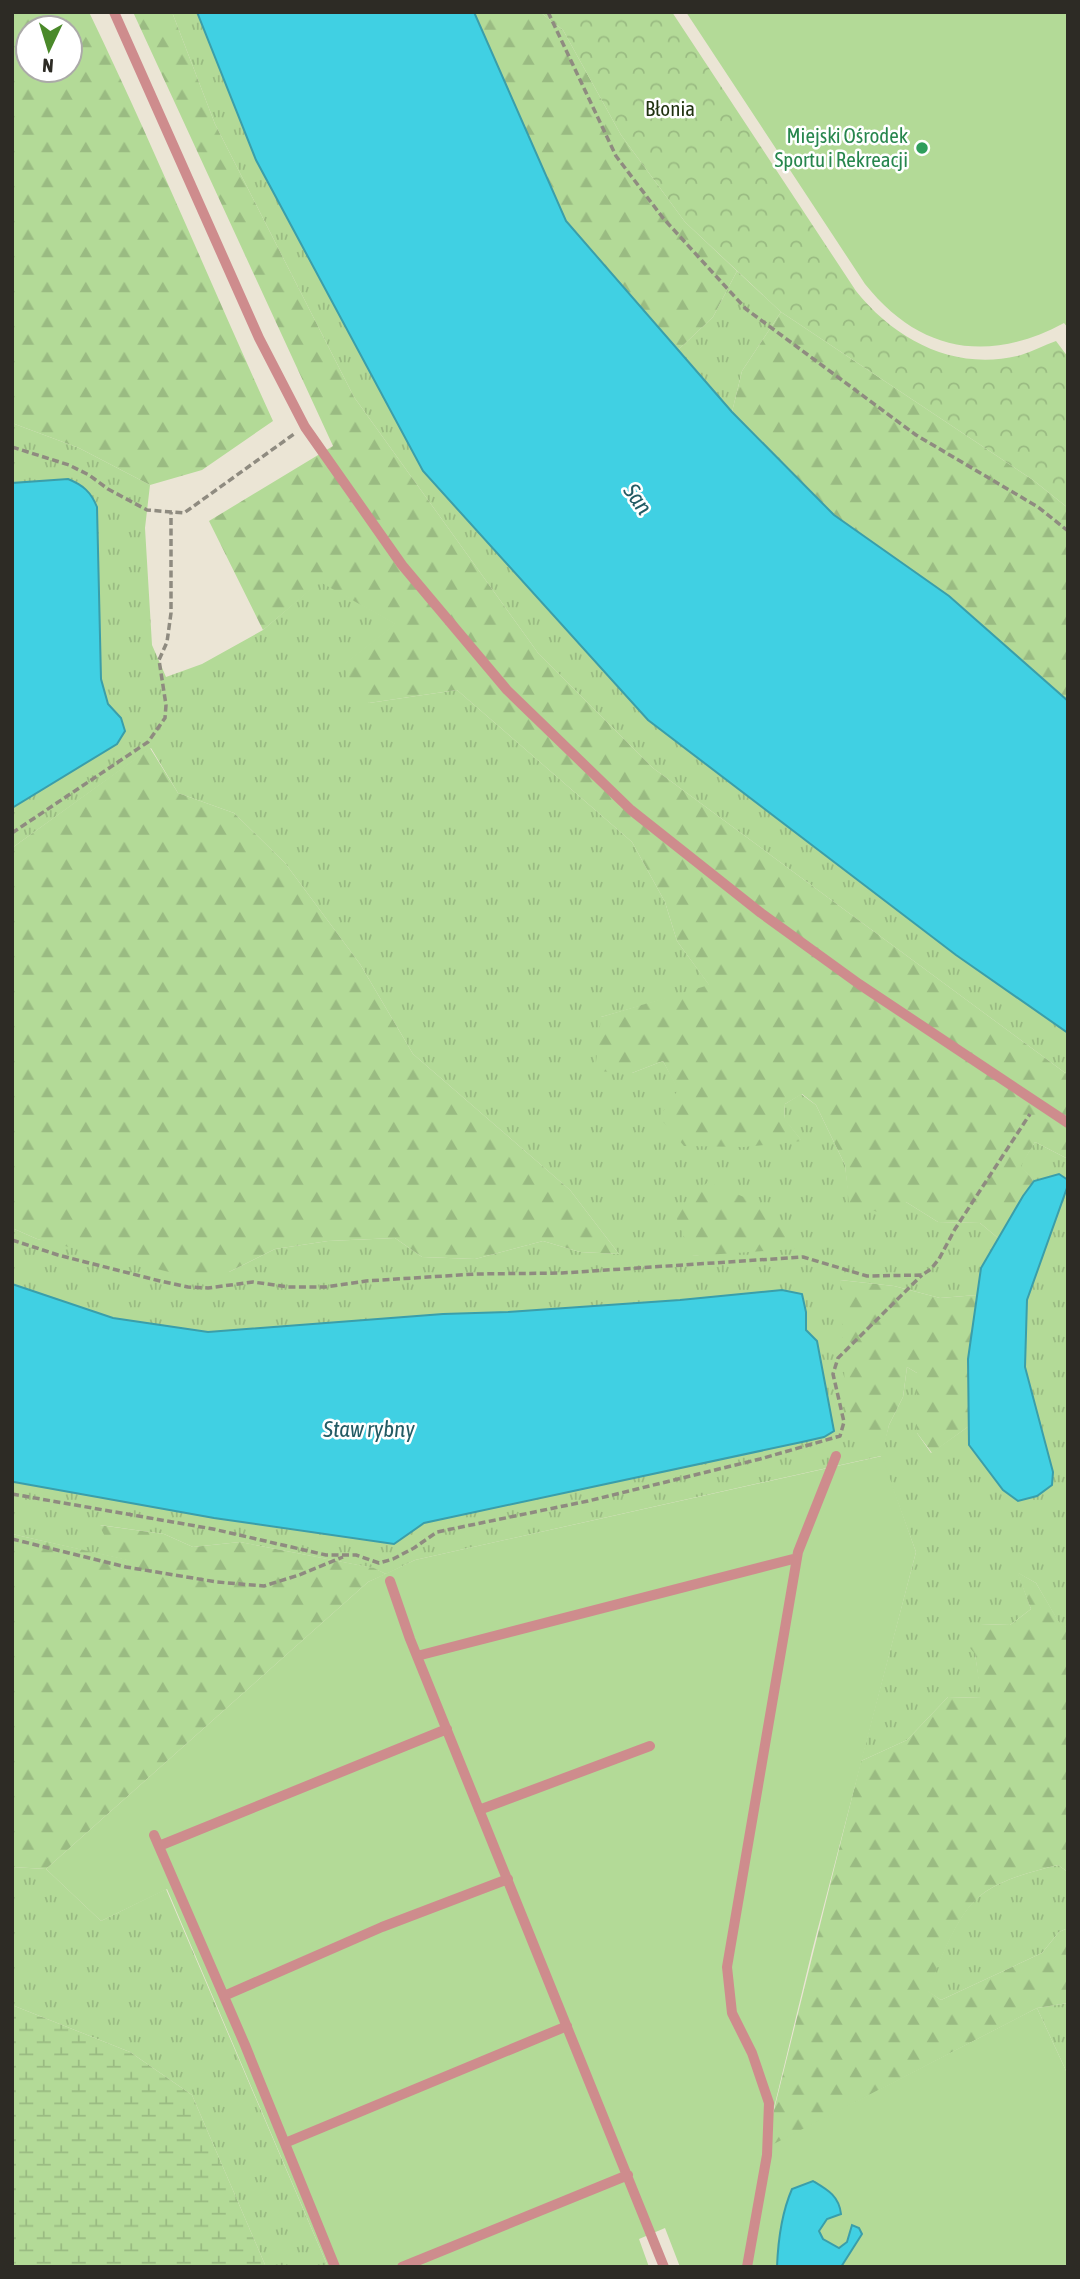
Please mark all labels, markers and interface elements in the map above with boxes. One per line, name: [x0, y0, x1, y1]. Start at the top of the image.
north arrow: [14, 14, 84, 84]
text: N: [41, 55, 54, 77]
park label: Błonia: [645, 96, 695, 120]
place label: Miejski Ośrodek Sportu i Rekreacji: [774, 123, 908, 171]
marker: Miejski Ośrodek Sportu i Rekreacji: [914, 140, 930, 156]
water label: San: [618, 478, 658, 519]
water label: Staw rybny: [322, 1416, 415, 1442]

